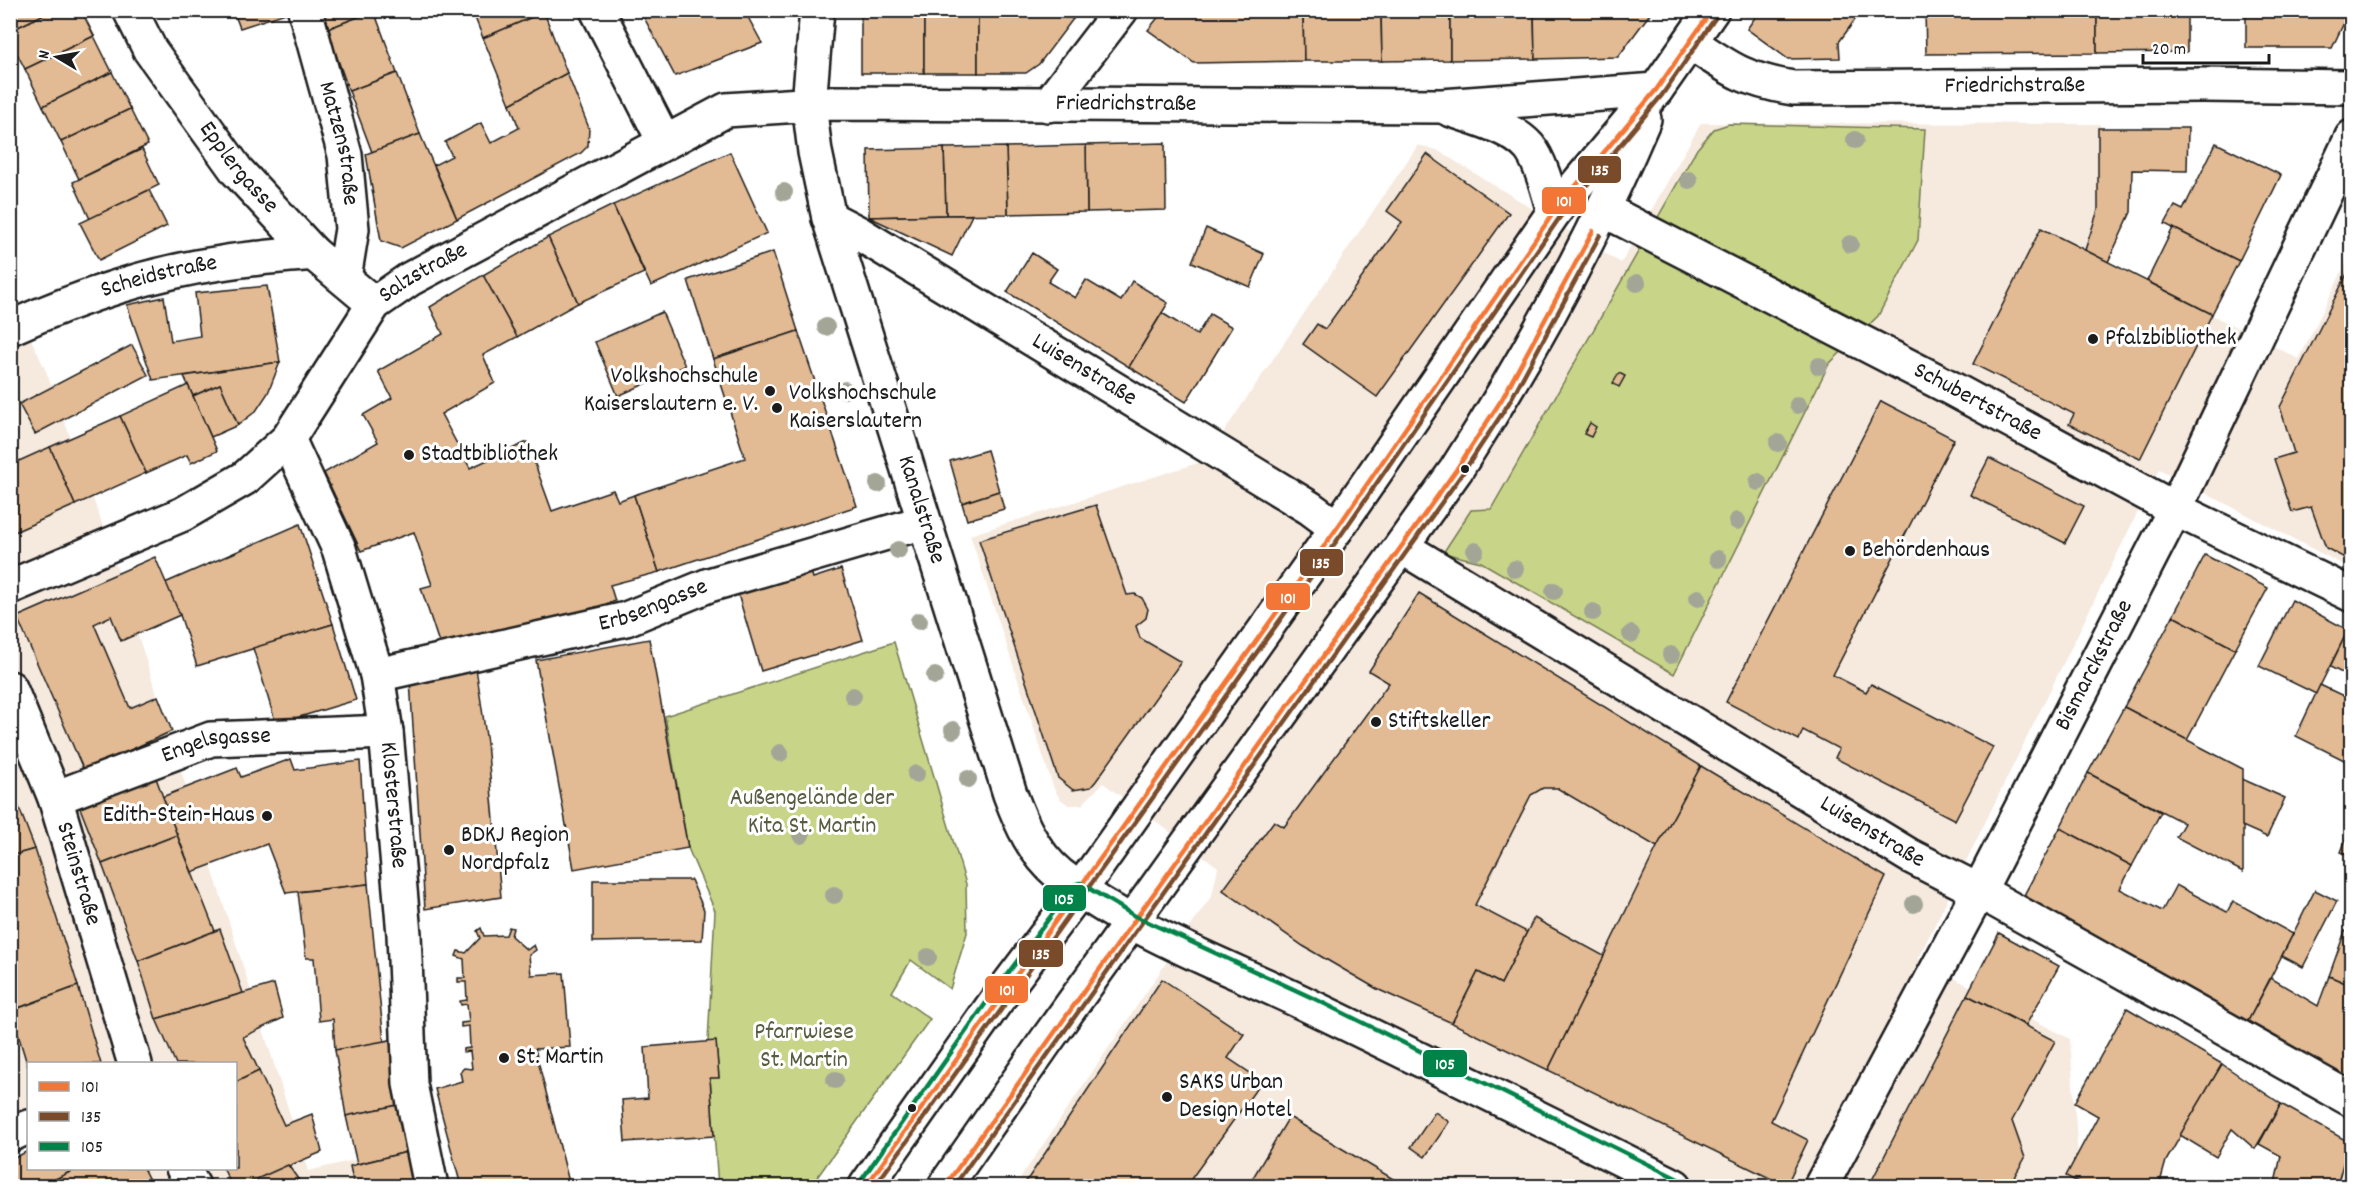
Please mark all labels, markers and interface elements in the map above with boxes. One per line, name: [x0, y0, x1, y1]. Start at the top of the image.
north arrow: [27, 27, 87, 87]
scale bar: [2143, 27, 2269, 65]
text: 20 m: [2152, 38, 2186, 63]
text: N: [33, 49, 57, 61]
street label: Friedrichstraße: [1944, 69, 2085, 104]
street label: Matzenstraße: [309, 78, 367, 207]
street label: Friedrichstraße: [1055, 87, 1197, 122]
street label: Epplergasse: [190, 115, 286, 222]
line badge: 135: [1577, 155, 1622, 184]
text: 135: [1591, 160, 1609, 183]
line badge: 101: [1541, 186, 1587, 215]
text: 101: [1556, 191, 1572, 214]
street label: Salzstraße: [372, 234, 474, 313]
street label: Scheidstraße: [96, 247, 219, 308]
place label: Pfalzbibliothek: [2105, 322, 2237, 356]
street label: Luisenstraße: [1025, 325, 1143, 415]
marker: Pfalzbibliothek: [2086, 332, 2100, 346]
street label: Schubertstraße: [1907, 354, 2048, 451]
place label: Volkshochschule Kaiserslautern e. V.: [584, 360, 758, 422]
place label: Volkshochschule Kaiserslautern: [789, 377, 937, 439]
marker: Volkshochschule Kaiserslautern e. V.: [763, 384, 777, 398]
marker: Volkshochschule Kaiserslautern: [770, 401, 784, 415]
place label: Stadtbibliothek: [421, 438, 558, 472]
marker: Stadtbibliothek: [402, 448, 416, 462]
street label: Kanalstraße: [888, 451, 954, 568]
unlabelled marker: [1459, 463, 1471, 475]
place label: Behördenhaus: [1862, 534, 1990, 568]
marker: Behördenhaus: [1843, 544, 1857, 558]
line badge: 135: [1299, 548, 1344, 577]
text: 135: [1312, 553, 1330, 576]
street label: Erbsengasse: [595, 570, 713, 642]
line badge: 101: [1265, 582, 1311, 611]
text: 101: [1280, 588, 1296, 611]
street label: Bismarckstraße: [2047, 594, 2142, 737]
place label: Stiftskeller: [1388, 705, 1491, 739]
marker: Stiftskeller: [1369, 715, 1383, 729]
street label: Engelsgasse: [157, 720, 272, 773]
street label: Klosterstraße: [370, 740, 415, 870]
park label: Außengelände der Kita St. Martin: [730, 782, 894, 844]
street label: Luisenstraße: [1813, 788, 1930, 878]
place label: Edith-Stein-Haus: [103, 799, 255, 833]
marker: Edith-Stein-Haus: [260, 809, 274, 823]
street label: Steinstraße: [46, 818, 109, 930]
place label: BDKJ Region Nordpfalz: [461, 819, 569, 881]
marker: BDKJ Region Nordpfalz: [442, 843, 456, 857]
line badge: 105: [1042, 884, 1087, 912]
text: 105: [1054, 889, 1074, 912]
line badge: 135: [1018, 939, 1064, 968]
text: 135: [1032, 944, 1050, 967]
line badge: 101: [984, 975, 1029, 1004]
text: 101: [999, 980, 1015, 1003]
park label: Pfarrwiese St. Martin: [754, 1016, 854, 1078]
place label: St. Martin: [516, 1041, 603, 1075]
line badge: 105: [1422, 1049, 1468, 1078]
marker: St. Martin: [497, 1051, 511, 1065]
text: 105: [1435, 1054, 1455, 1077]
legend: [27, 1062, 237, 1170]
place label: SAKS Urban Design Hotel: [1179, 1066, 1292, 1128]
text: 101: [81, 1076, 99, 1101]
marker: SAKS Urban Design Hotel: [1160, 1090, 1174, 1104]
unlabelled marker: [906, 1102, 918, 1114]
text: 135: [81, 1106, 101, 1131]
text: 105: [81, 1136, 103, 1161]

